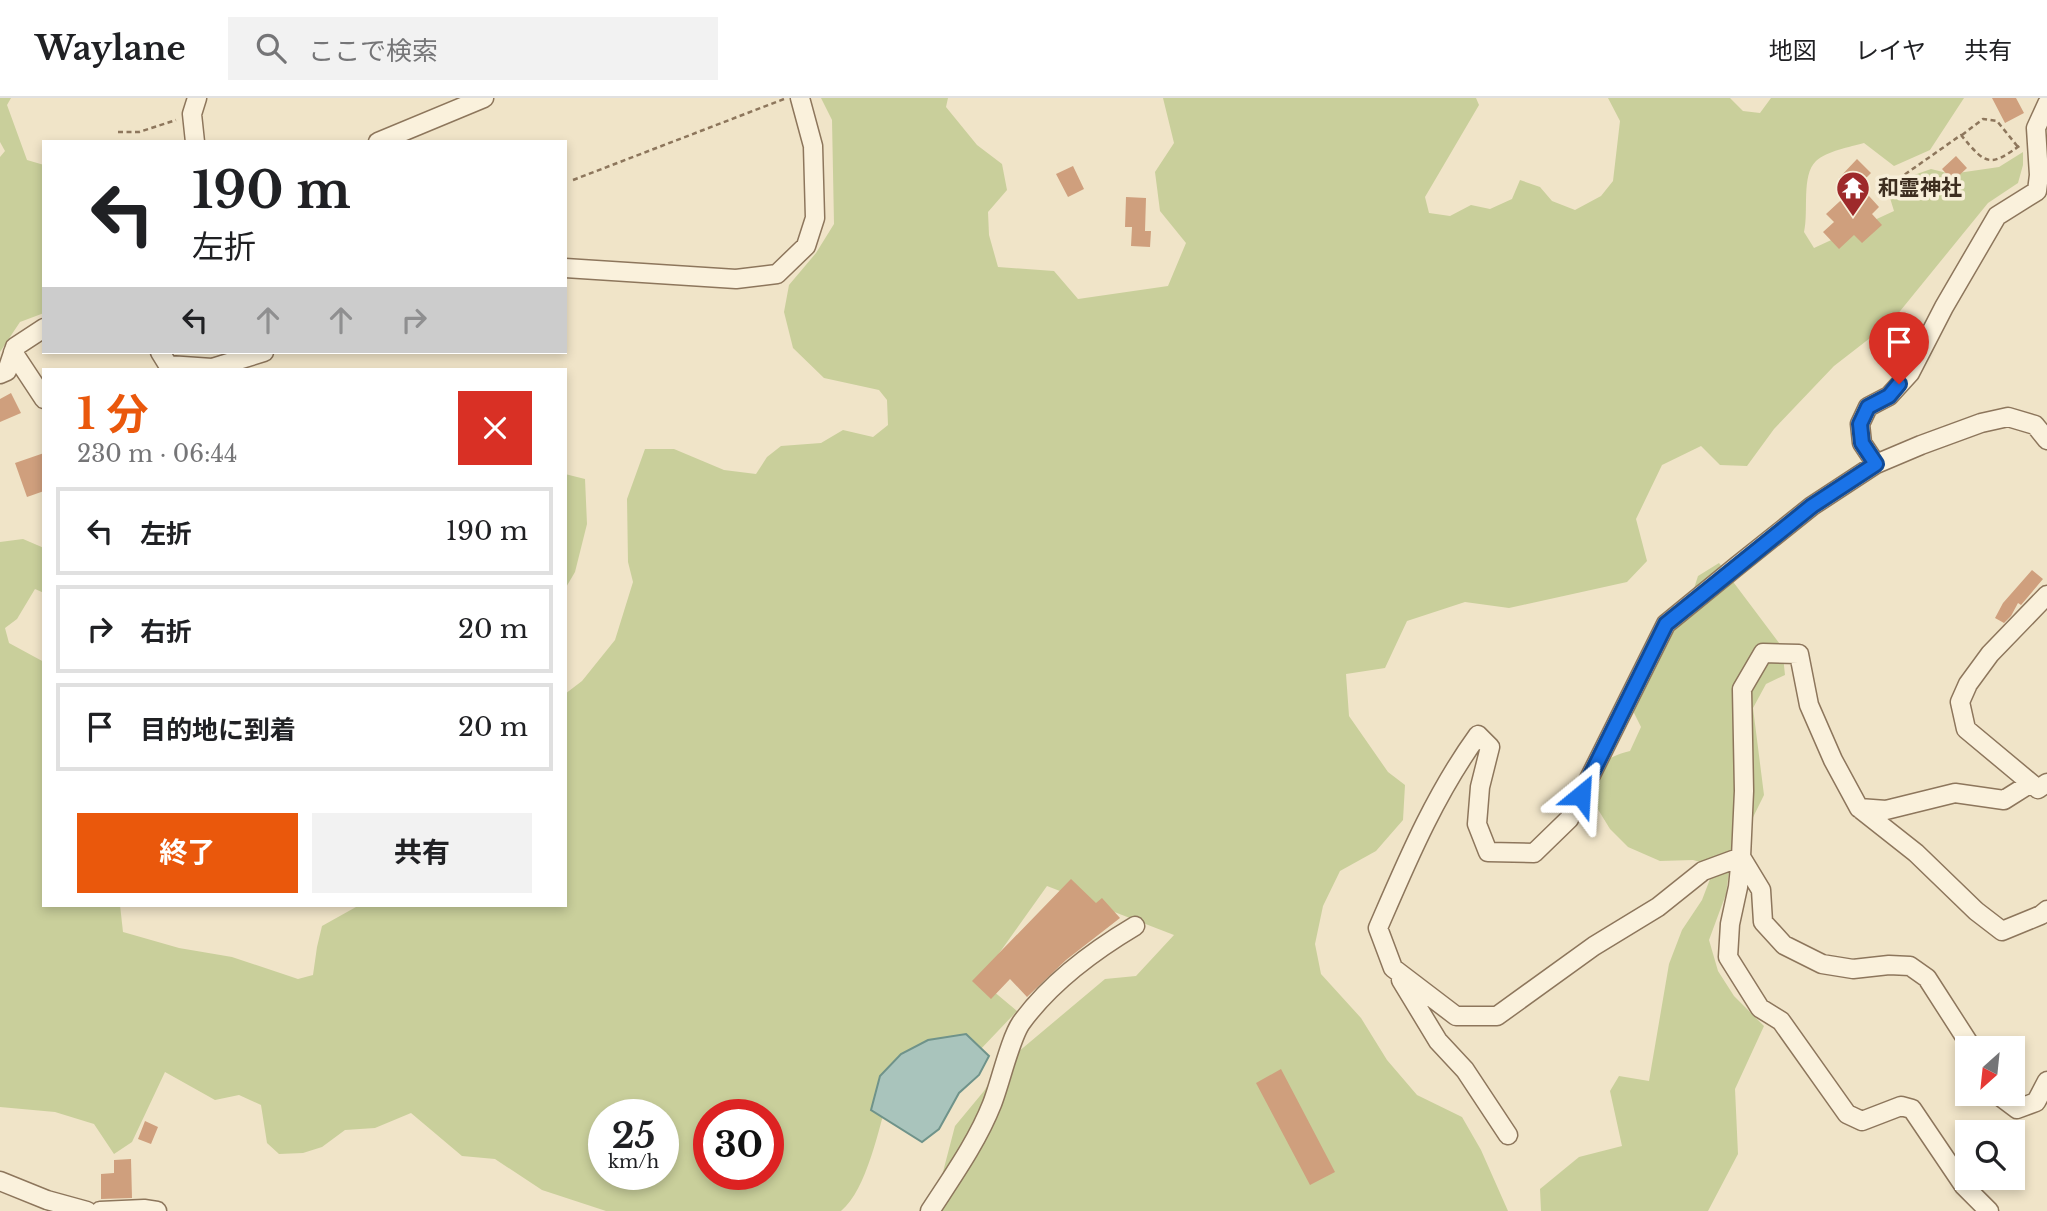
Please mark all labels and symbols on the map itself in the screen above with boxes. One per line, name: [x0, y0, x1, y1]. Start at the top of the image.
temple icon: 和霊神社: [1834, 169, 1872, 218]
place label: 和霊神社: [1878, 175, 1962, 201]
pin: [1869, 312, 1929, 384]
position arrow: [1544, 758, 1618, 832]
north arrow: [1955, 1036, 2025, 1106]
speed limit sign: 30: [693, 1099, 784, 1190]

